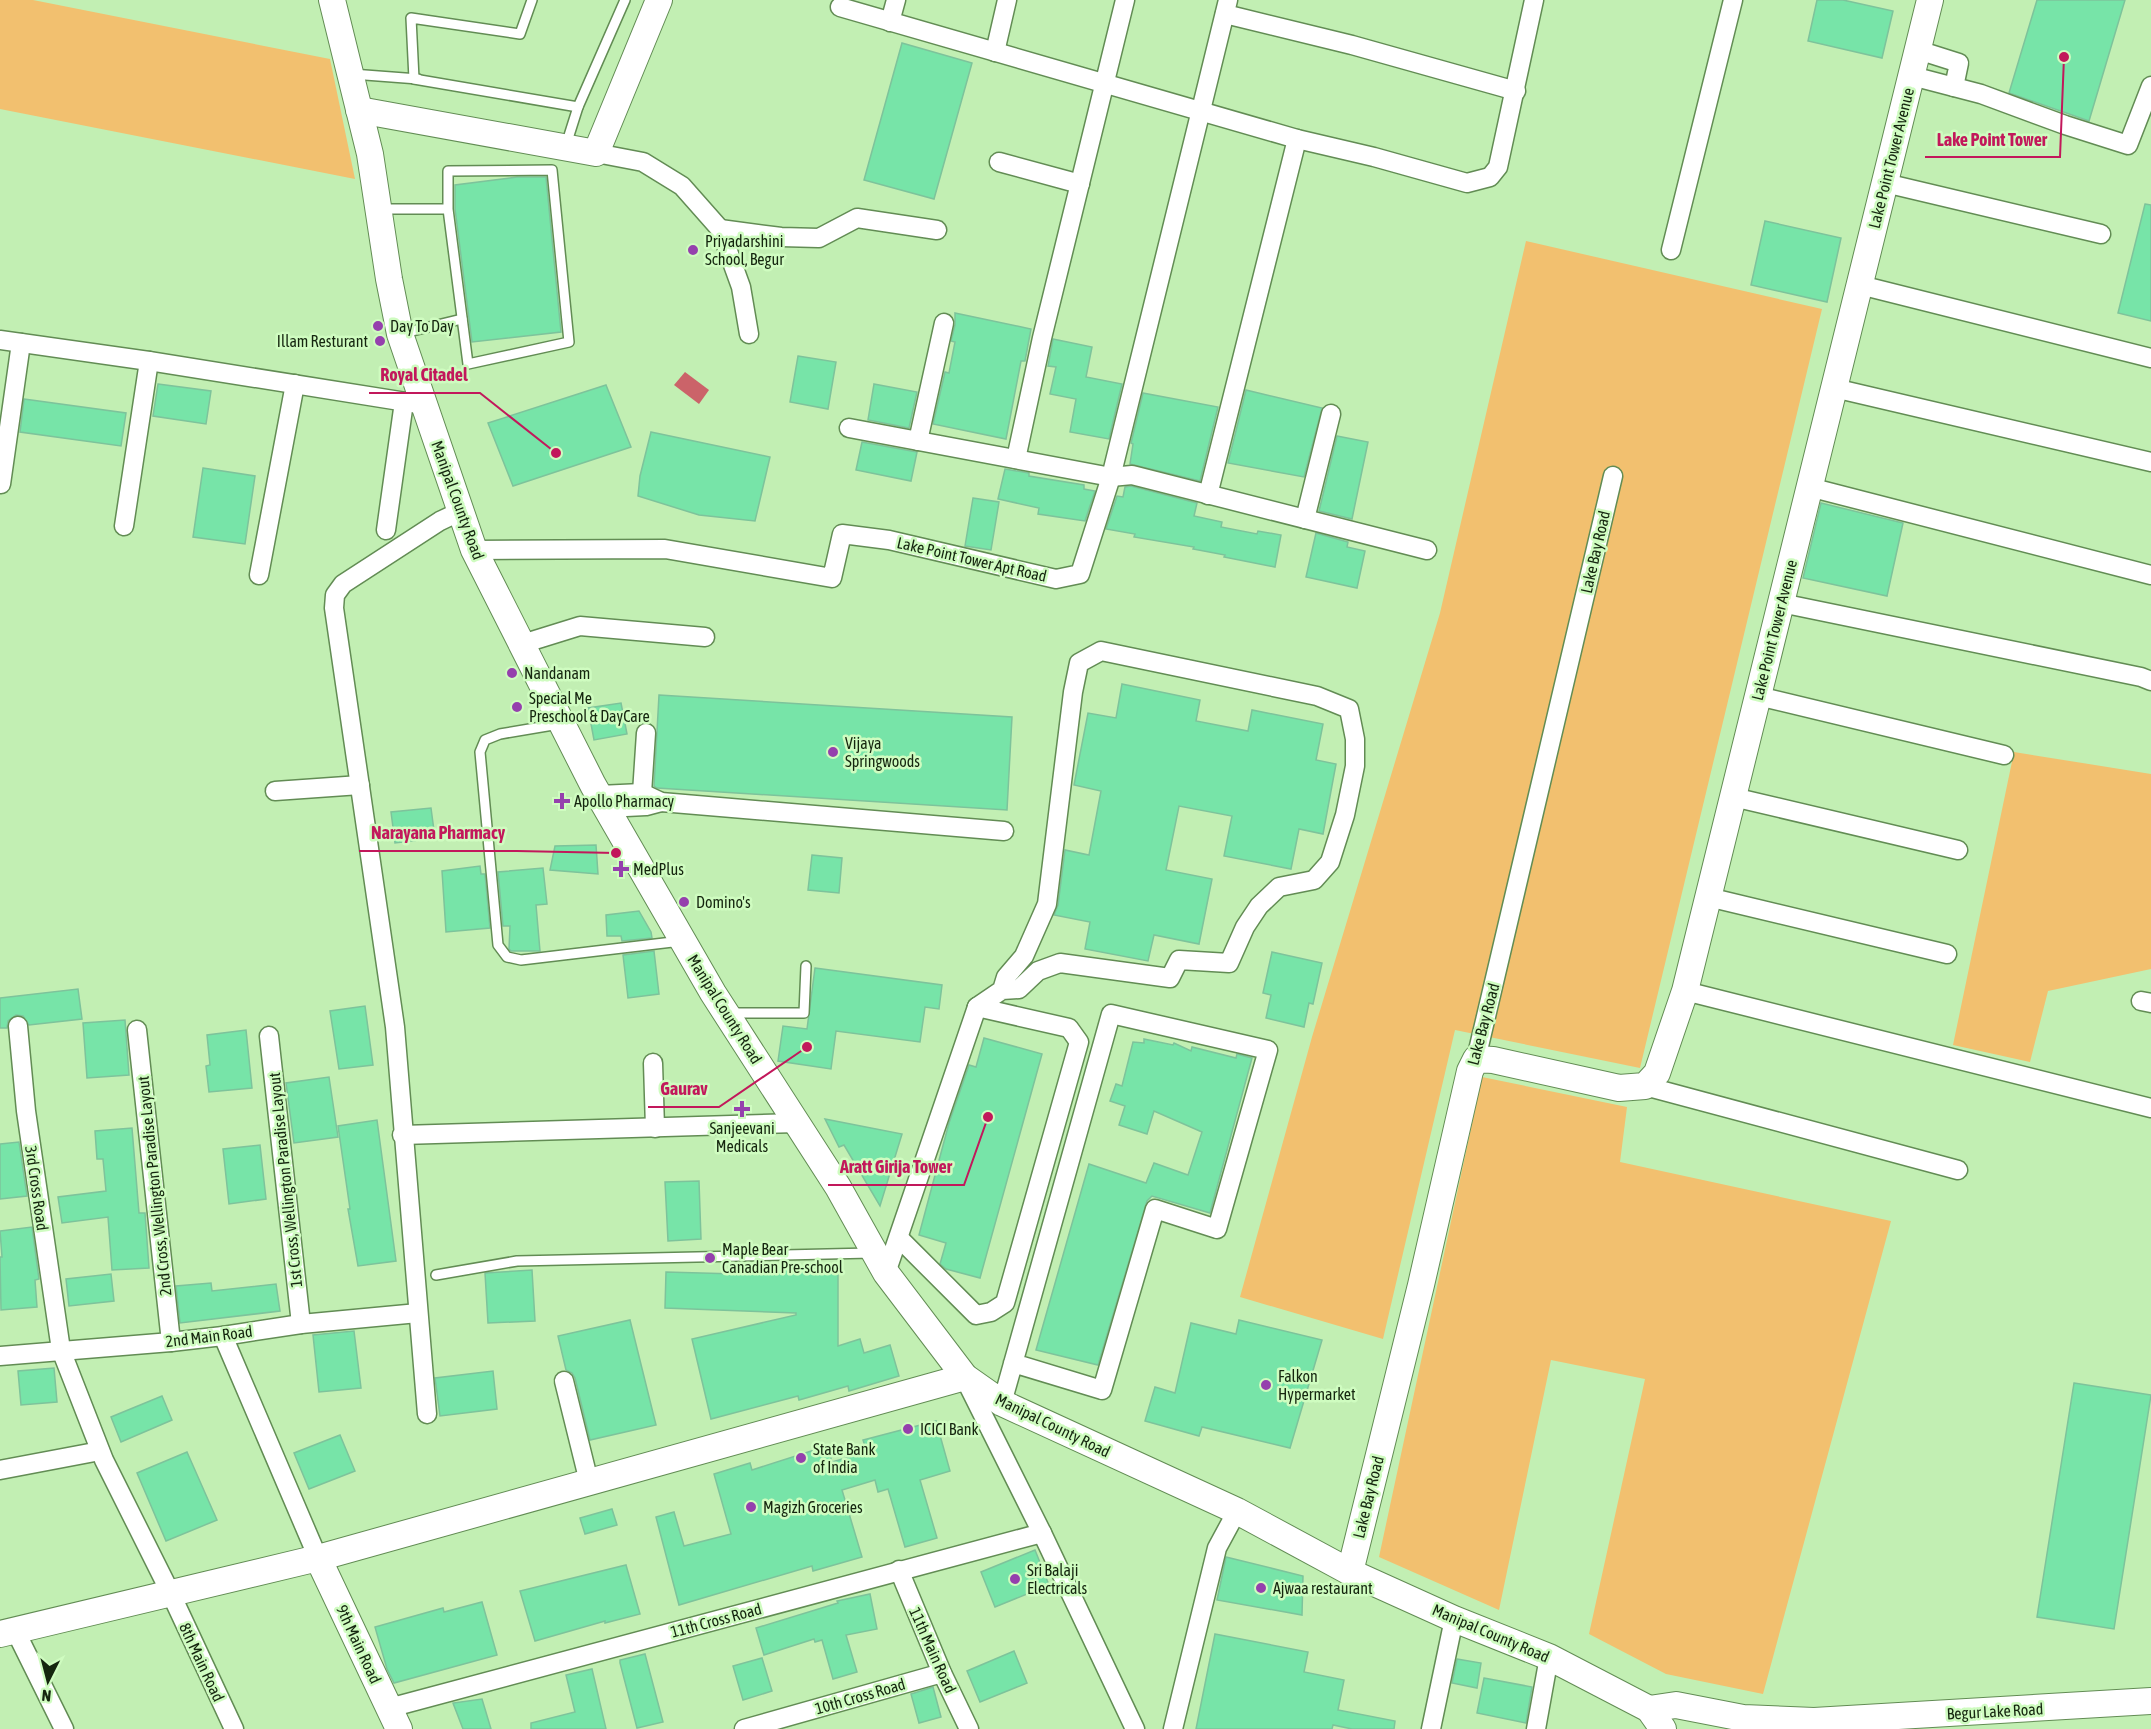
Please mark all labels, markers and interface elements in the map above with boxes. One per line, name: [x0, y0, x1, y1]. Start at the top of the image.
street label: Lake Point Tower Avenue: [1865, 86, 1917, 230]
callout: Lake Point Tower: [1925, 121, 2060, 157]
text: Lake Point Tower: [1937, 129, 2048, 150]
place label: Priyadarshini School, Begur: [705, 232, 784, 269]
marker: Priyadarshini School, Begur: [686, 243, 700, 257]
place label: Day To Day: [390, 317, 454, 336]
marker: Day To Day: [371, 319, 385, 333]
place label: Illam Resturant: [277, 332, 368, 350]
marker: Illam Resturant: [373, 334, 387, 348]
callout: Royal Citadel: [369, 357, 480, 393]
text: Royal Citadel: [380, 364, 468, 385]
street label: Manipal County Road: [427, 438, 488, 562]
street label: Lake Bay Road: [1577, 509, 1614, 595]
street label: Lake Point Tower Apt Road: [895, 533, 1049, 586]
street label: Lake Point Tower Avenue: [1748, 558, 1800, 702]
place label: Nandanam: [524, 664, 590, 682]
marker: Nandanam: [505, 666, 519, 680]
place label: Special Me Preschool & DayCare: [529, 689, 650, 726]
marker: Special Me Preschool & DayCare: [510, 700, 524, 714]
place label: Vijaya Springwoods: [845, 734, 920, 771]
marker: Vijaya Springwoods: [826, 745, 840, 759]
place label: Apollo Pharmacy: [574, 792, 675, 811]
marker: Apollo Pharmacy: [555, 794, 569, 808]
callout: Narayana Pharmacy: [359, 815, 517, 851]
text: Narayana Pharmacy: [371, 822, 506, 843]
place label: MedPlus: [633, 860, 684, 878]
marker: MedPlus: [614, 862, 628, 876]
place label: Domino's: [696, 893, 751, 911]
marker: Domino's: [677, 895, 691, 909]
street label: Manipal County Road: [683, 951, 766, 1067]
street label: Lake Bay Road: [1463, 981, 1504, 1067]
street label: 1st Cross, Wellington Paradise Layout: [265, 1071, 306, 1288]
callout: Gaurav: [648, 1071, 719, 1107]
street label: 2nd Cross, Wellington Paradise Layout: [133, 1075, 175, 1297]
text: Gaurav: [660, 1078, 708, 1099]
marker: Sanjeevani Medicals: [735, 1102, 749, 1116]
place label: Sanjeevani Medicals: [709, 1119, 775, 1155]
street label: 3rd Cross Road: [22, 1144, 52, 1232]
callout: Aratt Girija Tower: [828, 1149, 964, 1185]
text: Aratt Girija Tower: [839, 1156, 953, 1177]
place label: Maple Bear Canadian Pre-school: [722, 1240, 844, 1276]
marker: Maple Bear Canadian Pre-school: [703, 1251, 717, 1265]
street label: 2nd Main Road: [165, 1322, 253, 1350]
place label: Falkon Hypermarket: [1278, 1367, 1356, 1404]
marker: Falkon Hypermarket: [1259, 1378, 1273, 1392]
street label: Manipal County Road: [992, 1389, 1113, 1461]
place label: ICICI Bank: [920, 1420, 979, 1438]
marker: ICICI Bank: [901, 1422, 915, 1436]
place label: State Bank of India: [813, 1440, 876, 1476]
marker: State Bank of India: [794, 1451, 808, 1465]
street label: Lake Bay Road: [1349, 1454, 1388, 1540]
place label: Magizh Groceries: [763, 1498, 863, 1517]
marker: Magizh Groceries: [744, 1500, 758, 1514]
place label: Sri Balaji Electricals: [1027, 1561, 1088, 1597]
marker: Sri Balaji Electricals: [1008, 1572, 1022, 1586]
place label: Ajwaa restaurant: [1273, 1579, 1373, 1598]
marker: Ajwaa restaurant: [1254, 1581, 1268, 1595]
street label: 11th Cross Road: [669, 1599, 763, 1641]
street label: Manipal County Road: [1429, 1600, 1552, 1667]
street label: 9th Main Road: [333, 1602, 385, 1686]
street label: 11th Main Road: [906, 1604, 960, 1696]
street label: 8th Main Road: [176, 1620, 228, 1704]
north arrow: [18, 1651, 78, 1711]
street label: 10th Cross Road: [813, 1675, 907, 1717]
text: N: [41, 1686, 52, 1705]
street label: Begur Lake Road: [1946, 1699, 2044, 1724]

